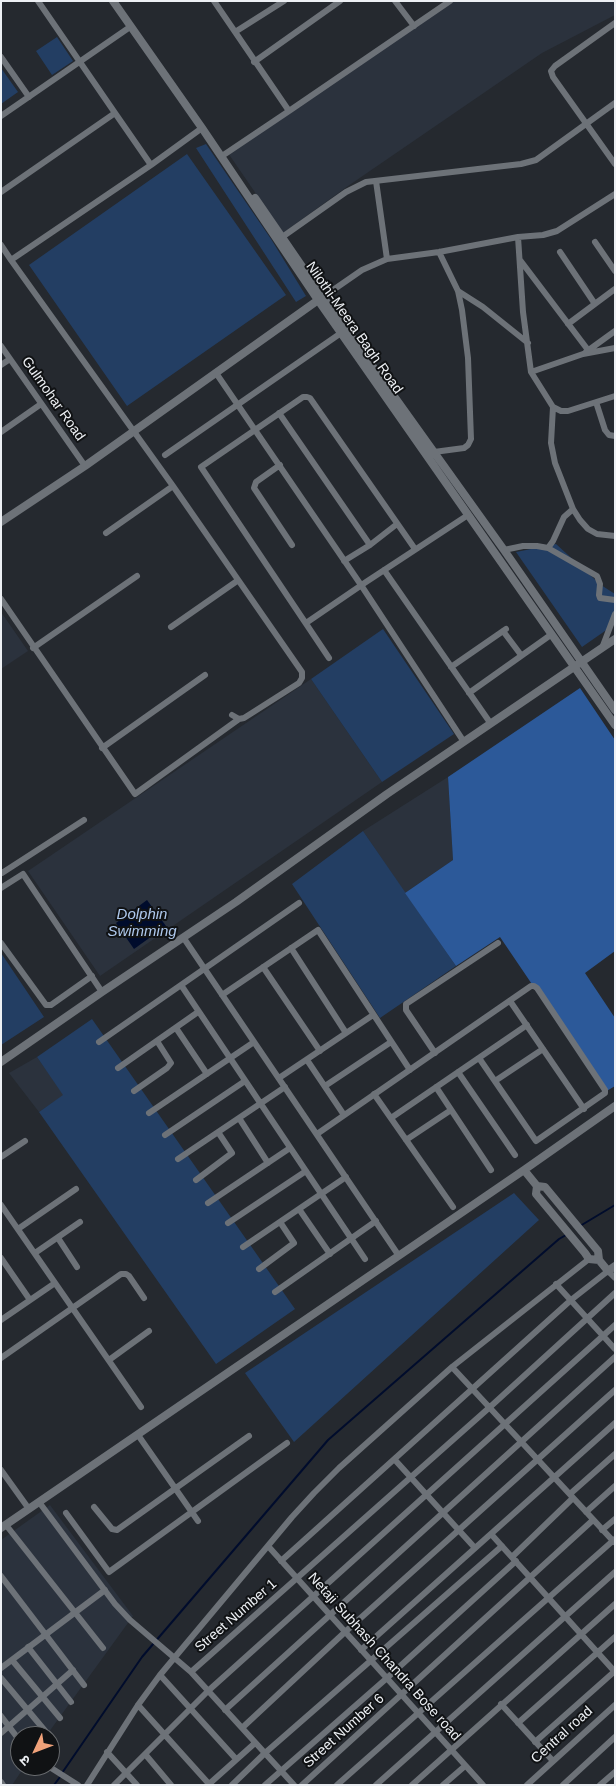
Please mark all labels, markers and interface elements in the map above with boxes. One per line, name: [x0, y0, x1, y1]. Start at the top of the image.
street label: Nilothi-Meera Bagh Road: [302, 259, 406, 397]
street label: Gulmohar Road: [18, 354, 88, 444]
water label: Dolphin Swimming: [107, 906, 177, 941]
street label: Netaji Subhash Chandra Bose road: [304, 1570, 464, 1744]
street label: Street Number 1: [192, 1576, 280, 1656]
street label: Street Number 6: [300, 1690, 388, 1772]
street label: Central road: [528, 1703, 596, 1767]
north arrow: [10, 1726, 60, 1776]
text: उ: [16, 1752, 33, 1769]

